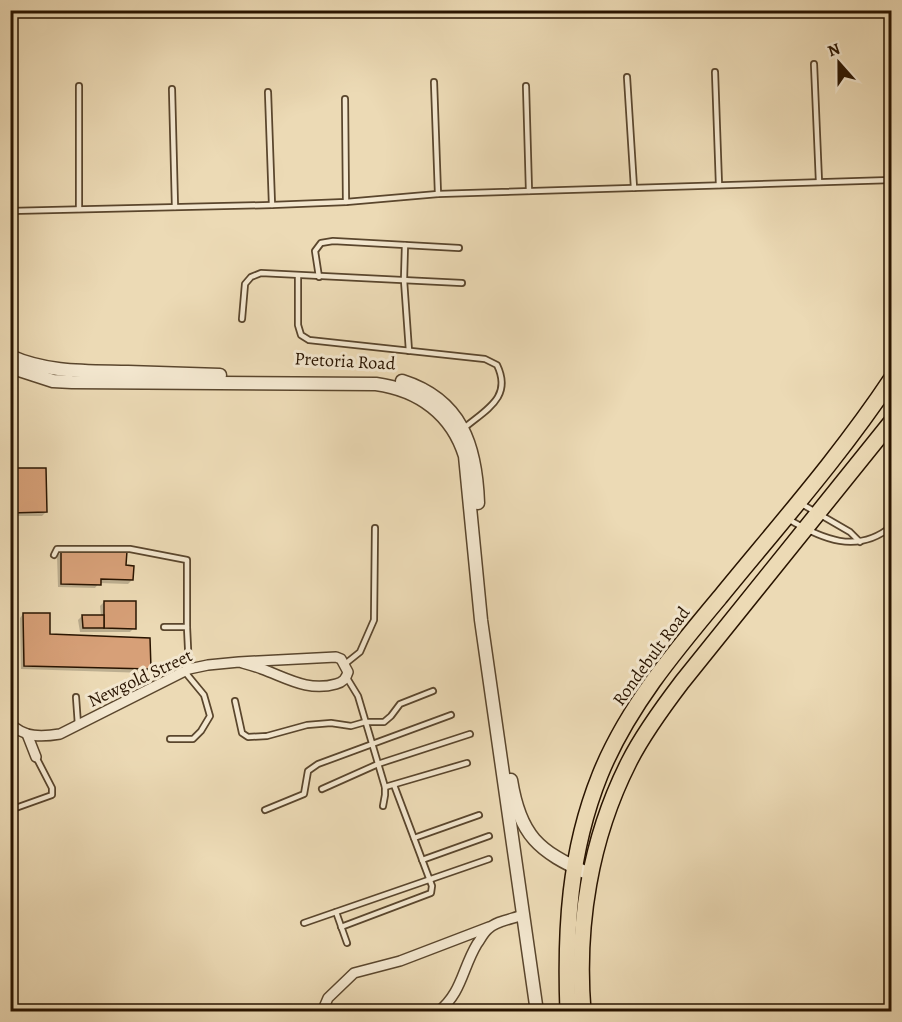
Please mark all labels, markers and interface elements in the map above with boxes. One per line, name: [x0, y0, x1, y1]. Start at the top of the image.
north arrow: [809, 33, 869, 93]
text: N: [825, 37, 844, 62]
street label: Pretoria Road: [294, 346, 396, 376]
street label: Rondebult Road: [607, 601, 695, 710]
street label: Newgold Street: [84, 643, 196, 713]

